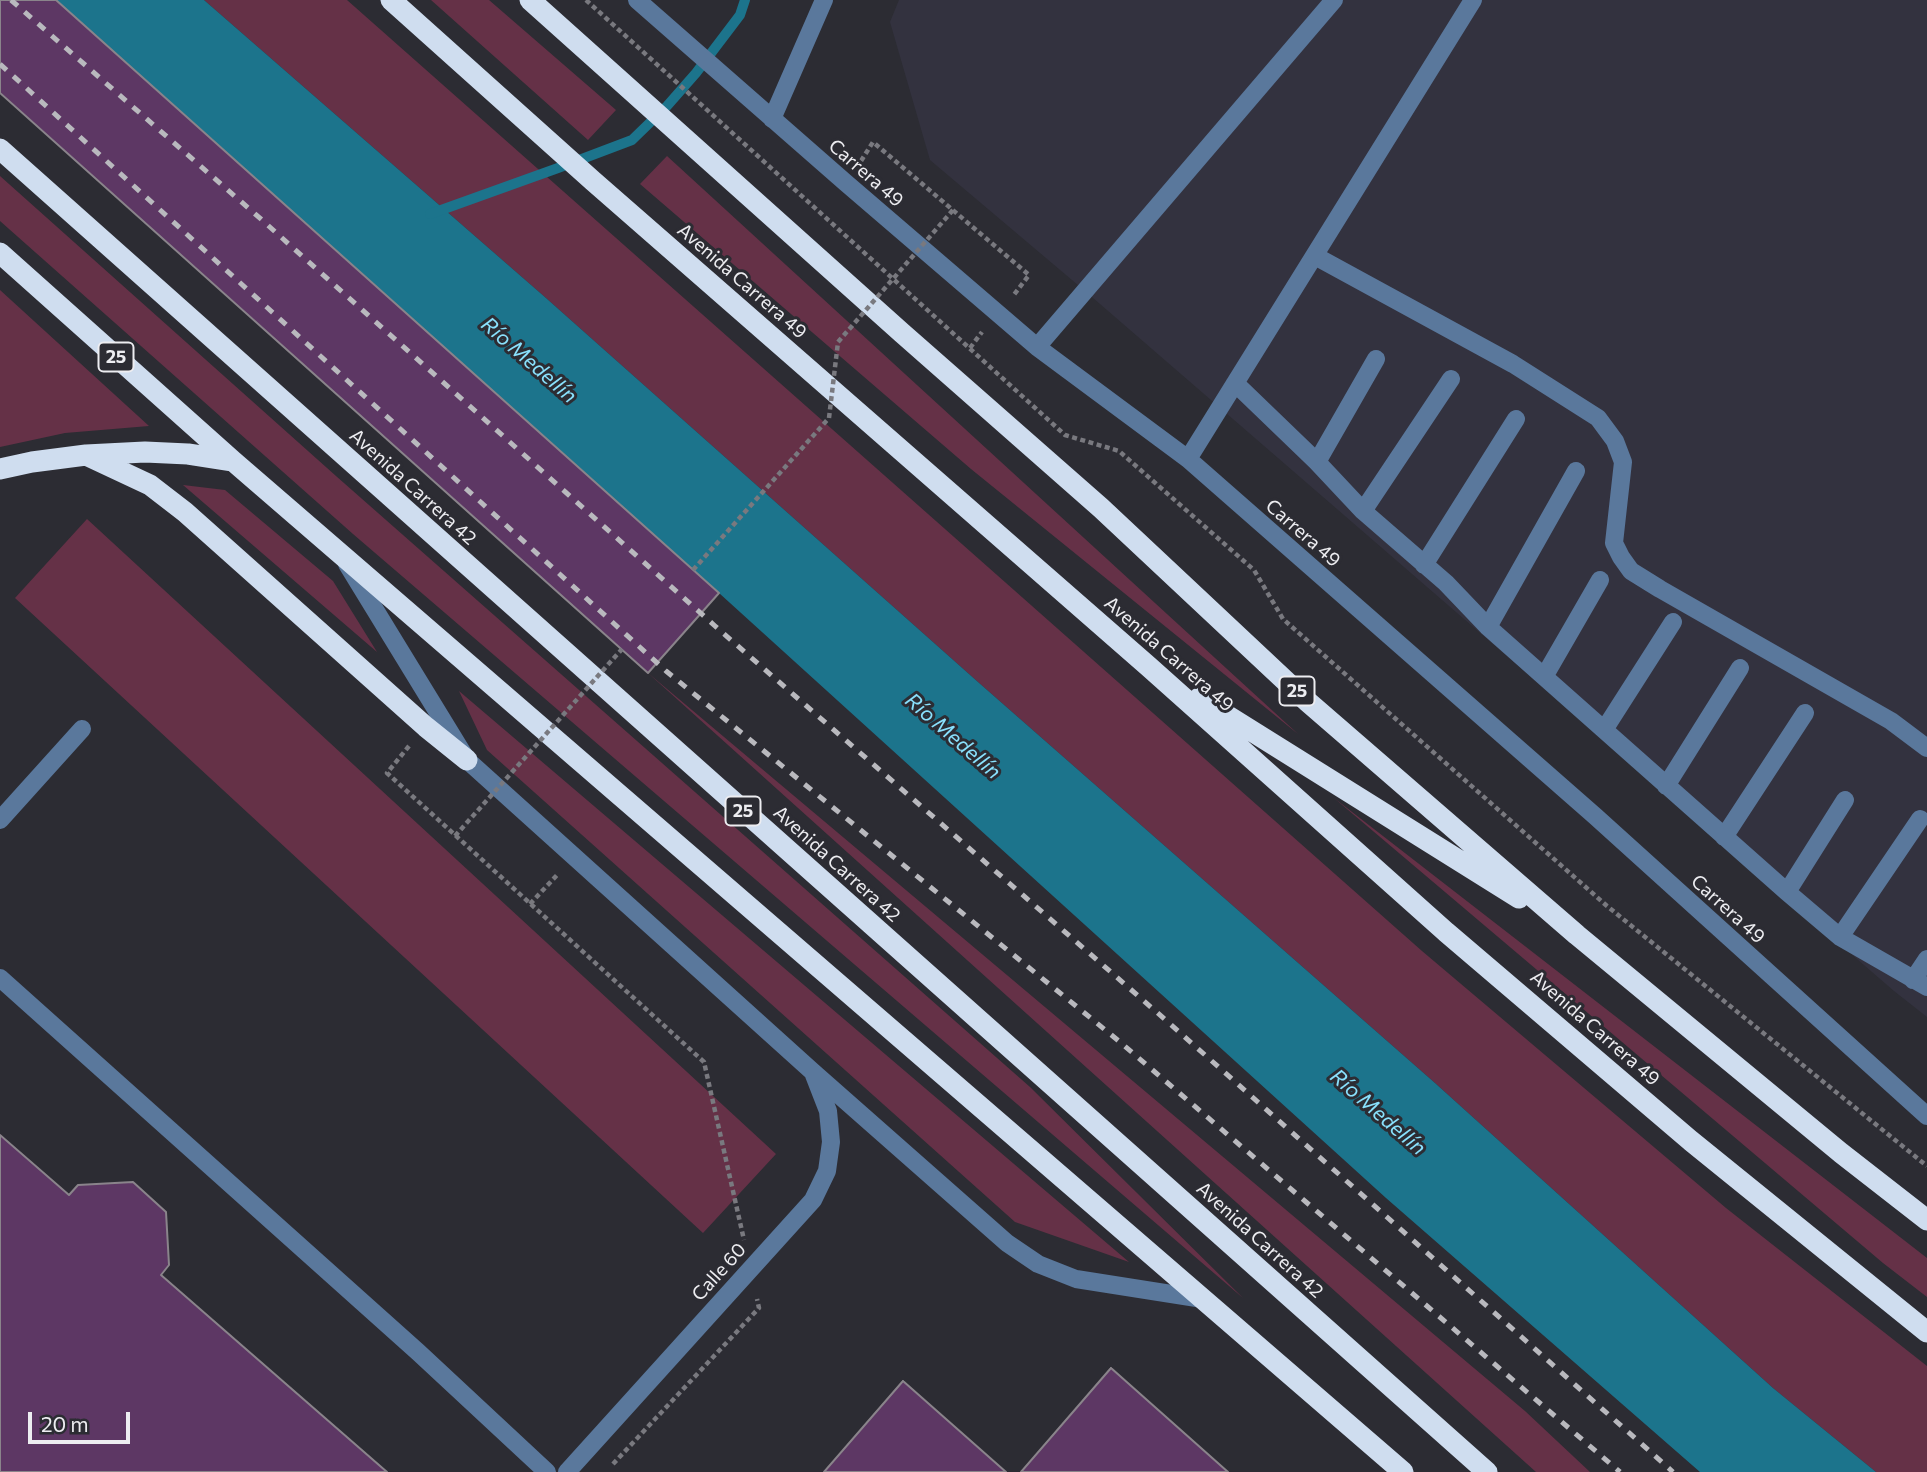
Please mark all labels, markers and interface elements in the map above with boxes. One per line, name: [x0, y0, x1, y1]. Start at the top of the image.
street label: Carrera 49: [824, 134, 908, 212]
street label: Avenida Carrera 49: [673, 219, 811, 343]
water label: Río Medellín: [476, 312, 582, 408]
road number: 25: [99, 342, 134, 372]
street label: Avenida Carrera 42: [345, 424, 481, 550]
street label: Carrera 49: [1261, 494, 1345, 572]
street label: Avenida Carrera 49: [1100, 592, 1238, 716]
road number: 25: [1280, 676, 1314, 706]
water label: Río Medellín: [900, 688, 1006, 784]
road number: 25: [726, 796, 760, 826]
street label: Avenida Carrera 42: [769, 801, 905, 927]
street label: Carrera 49: [1686, 870, 1770, 948]
street label: Avenida Carrera 49: [1526, 966, 1664, 1090]
water label: Río Medellín: [1325, 1064, 1431, 1160]
street label: Avenida Carrera 42: [1192, 1177, 1328, 1303]
street label: Calle 60: [687, 1238, 751, 1306]
scale bar: [32, 1398, 133, 1442]
text: 20 m: [41, 1411, 89, 1436]

